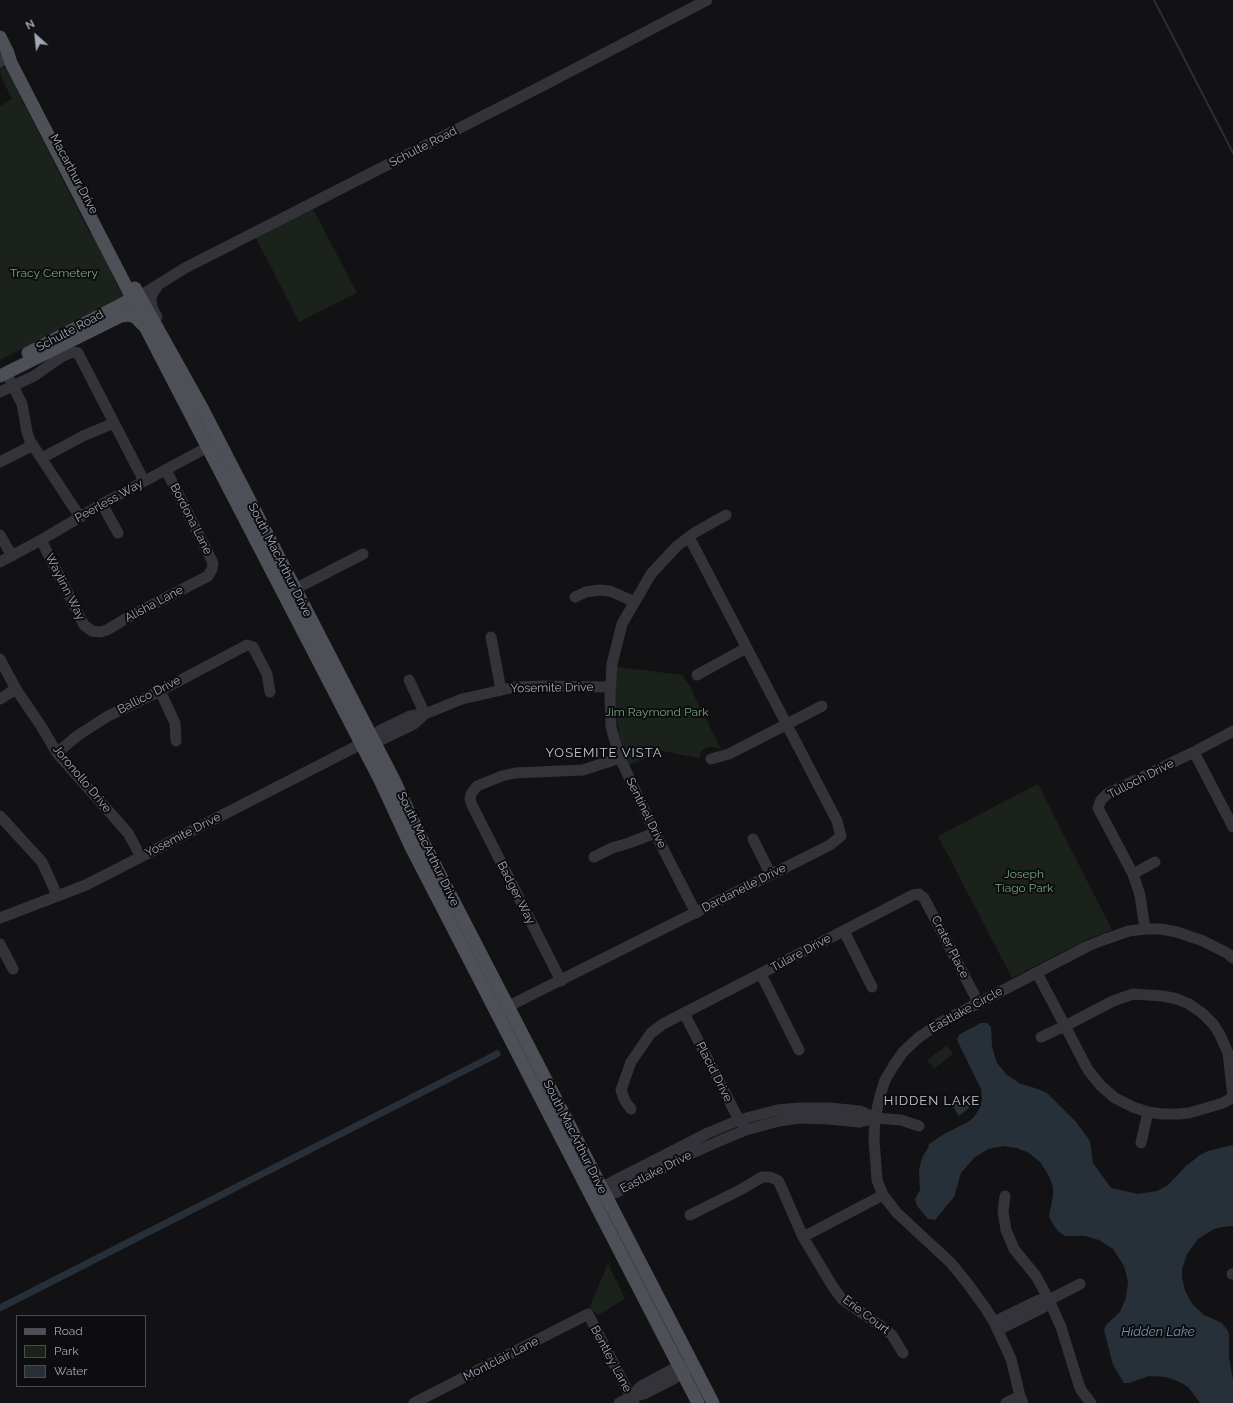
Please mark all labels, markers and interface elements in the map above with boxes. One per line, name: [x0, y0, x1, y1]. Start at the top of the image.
north arrow: [16, 16, 56, 56]
text: N: [24, 17, 37, 33]
street label: Schulte Road: [387, 124, 459, 170]
street label: Macarthur Drive: [47, 132, 101, 216]
park label: Tracy Cemetery: [10, 266, 98, 280]
street label: Schulte Road: [34, 307, 106, 355]
street label: Peerless Way: [73, 476, 145, 526]
street label: Bordona Lane: [167, 481, 215, 557]
street label: South MacArthur Drive: [245, 501, 315, 619]
street label: Waylinn Way: [42, 551, 88, 623]
street label: Alisha Lane: [122, 583, 186, 625]
street label: Ballico Drive: [115, 673, 183, 717]
street label: Yosemite Drive: [510, 680, 594, 696]
park label: Jim Raymond Park: [605, 705, 709, 719]
street label: Joronollo Drive: [50, 742, 114, 816]
district label: YOSEMITE VISTA: [546, 745, 662, 761]
street label: Tulloch Drive: [1105, 756, 1177, 802]
street label: Sentinel Drive: [623, 775, 669, 851]
street label: South MacArthur Drive: [394, 789, 462, 909]
street label: Yosemite Drive: [143, 810, 223, 860]
street label: Badger Way: [494, 859, 538, 927]
street label: Dardanelle Drive: [700, 861, 788, 915]
park label: Joseph Tiago Park: [995, 867, 1053, 895]
street label: Crater Place: [928, 913, 972, 981]
street label: Tulare Drive: [768, 931, 834, 975]
street label: Eastlake Circle: [927, 984, 1005, 1036]
street label: Placid Drive: [693, 1039, 735, 1105]
street label: South MacArthur Drive: [540, 1078, 610, 1196]
district label: HIDDEN LAKE: [884, 1093, 980, 1109]
street label: Eastlake Drive: [618, 1148, 694, 1196]
street label: Erie Court: [840, 1293, 892, 1337]
legend: [16, 1315, 146, 1387]
street label: Bentley Lane: [587, 1323, 635, 1395]
text: Road: [54, 1324, 83, 1338]
water label: Hidden Lake: [1121, 1324, 1195, 1340]
street label: Montclair Lane: [461, 1334, 541, 1384]
text: Park: [54, 1344, 79, 1358]
text: Water: [54, 1364, 88, 1378]

